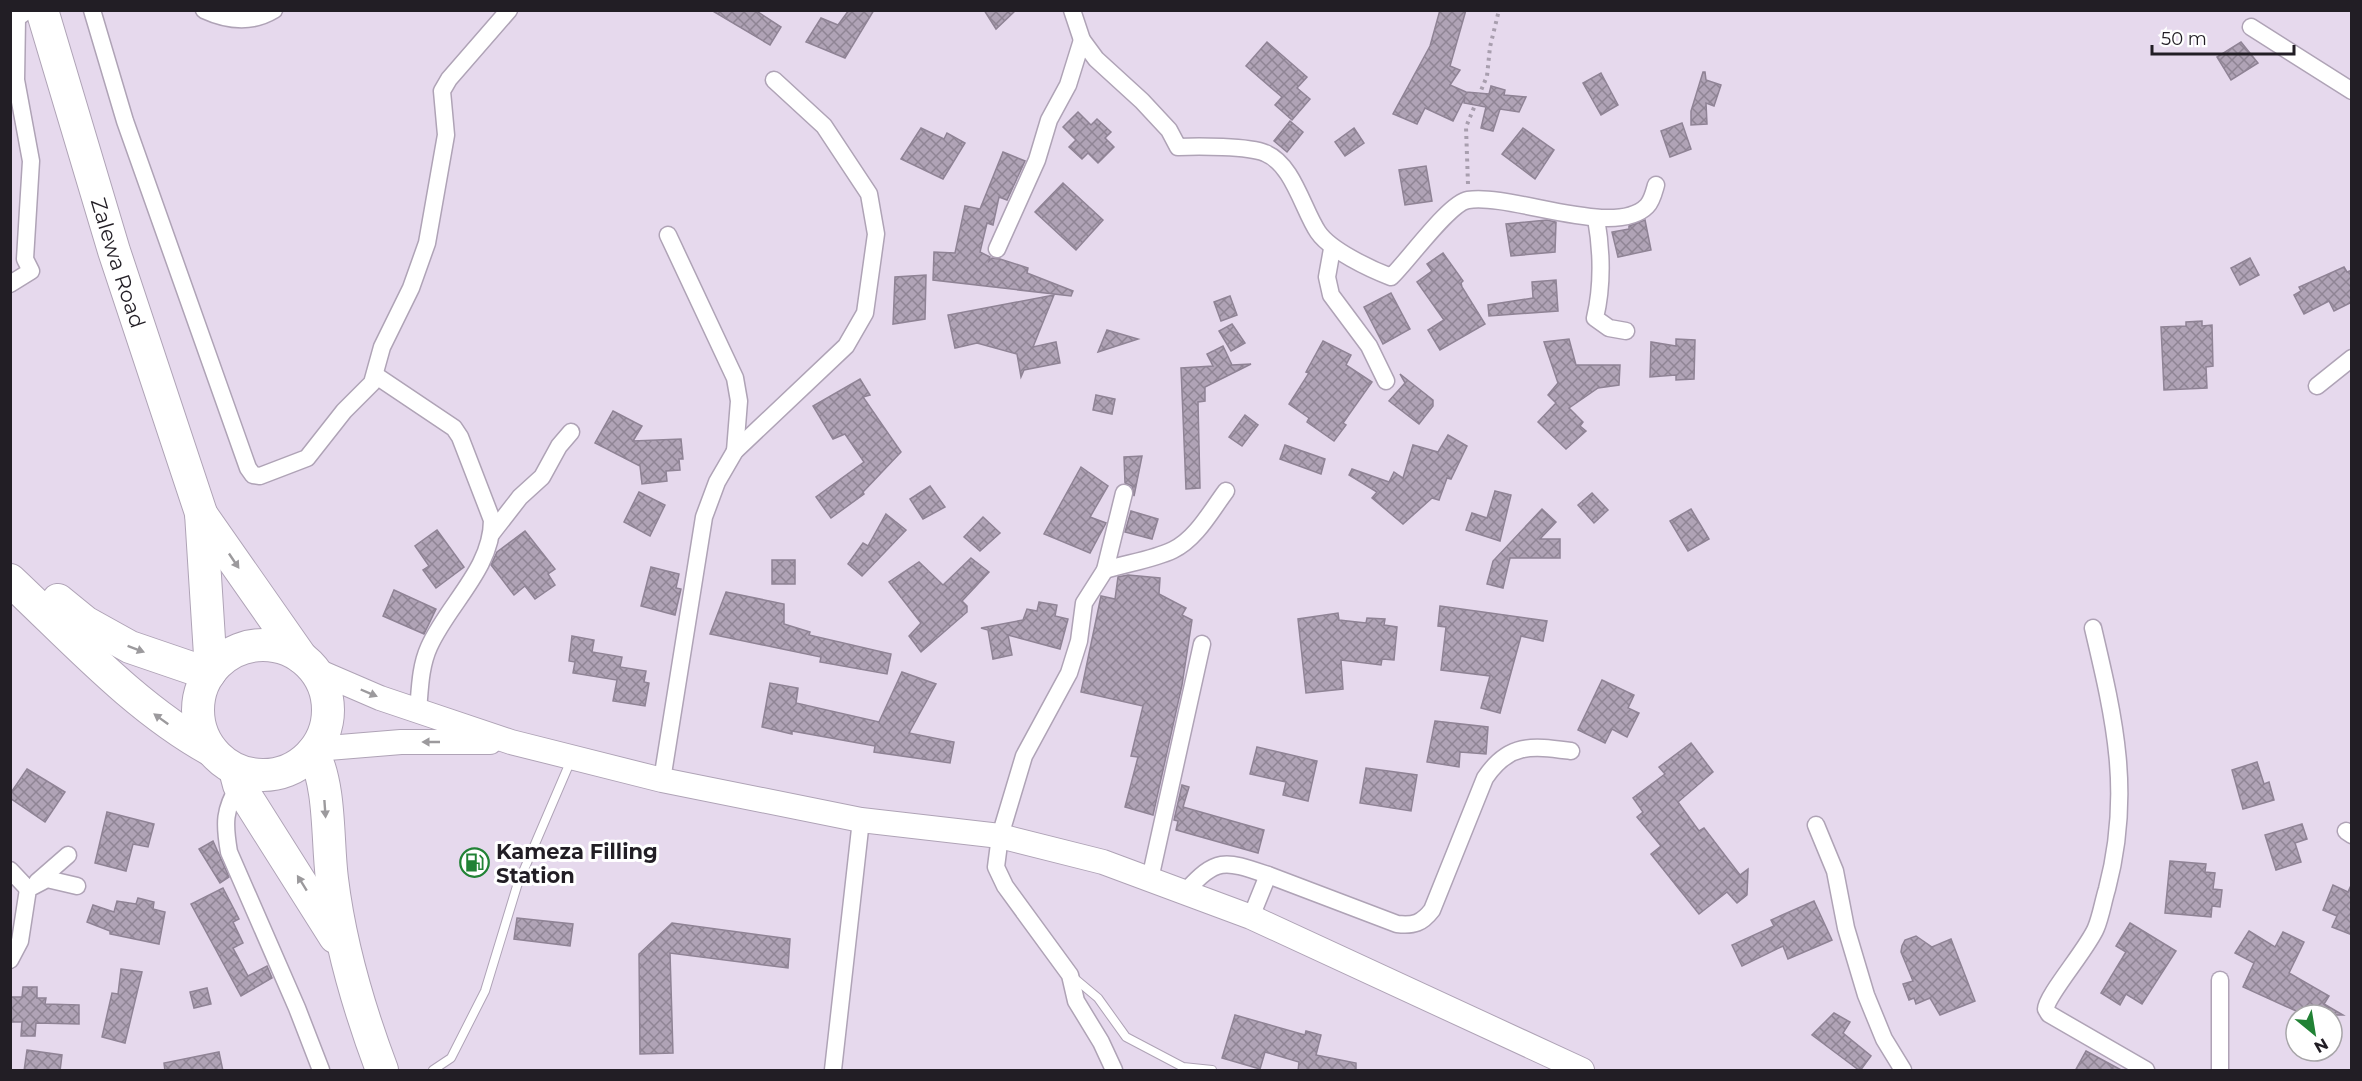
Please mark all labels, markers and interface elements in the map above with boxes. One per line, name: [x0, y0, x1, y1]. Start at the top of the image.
scale bar: [2152, 18, 2294, 56]
text: 50 m: [2161, 28, 2207, 50]
street label: Zalewa Road: [86, 195, 151, 331]
one-way arrow: [228, 553, 240, 569]
one-way arrow: [128, 644, 146, 654]
one-way arrow: [360, 689, 378, 698]
one-way arrow: [154, 713, 169, 725]
one-way arrow: [422, 737, 441, 747]
one-way arrow: [320, 799, 330, 818]
place label: Kameza Filling Station: [496, 839, 658, 888]
fuel station icon: Kameza Filling Station: [459, 847, 491, 879]
one-way arrow: [296, 875, 307, 891]
north arrow: [2284, 1003, 2344, 1063]
text: N: [2311, 1034, 2332, 1057]

